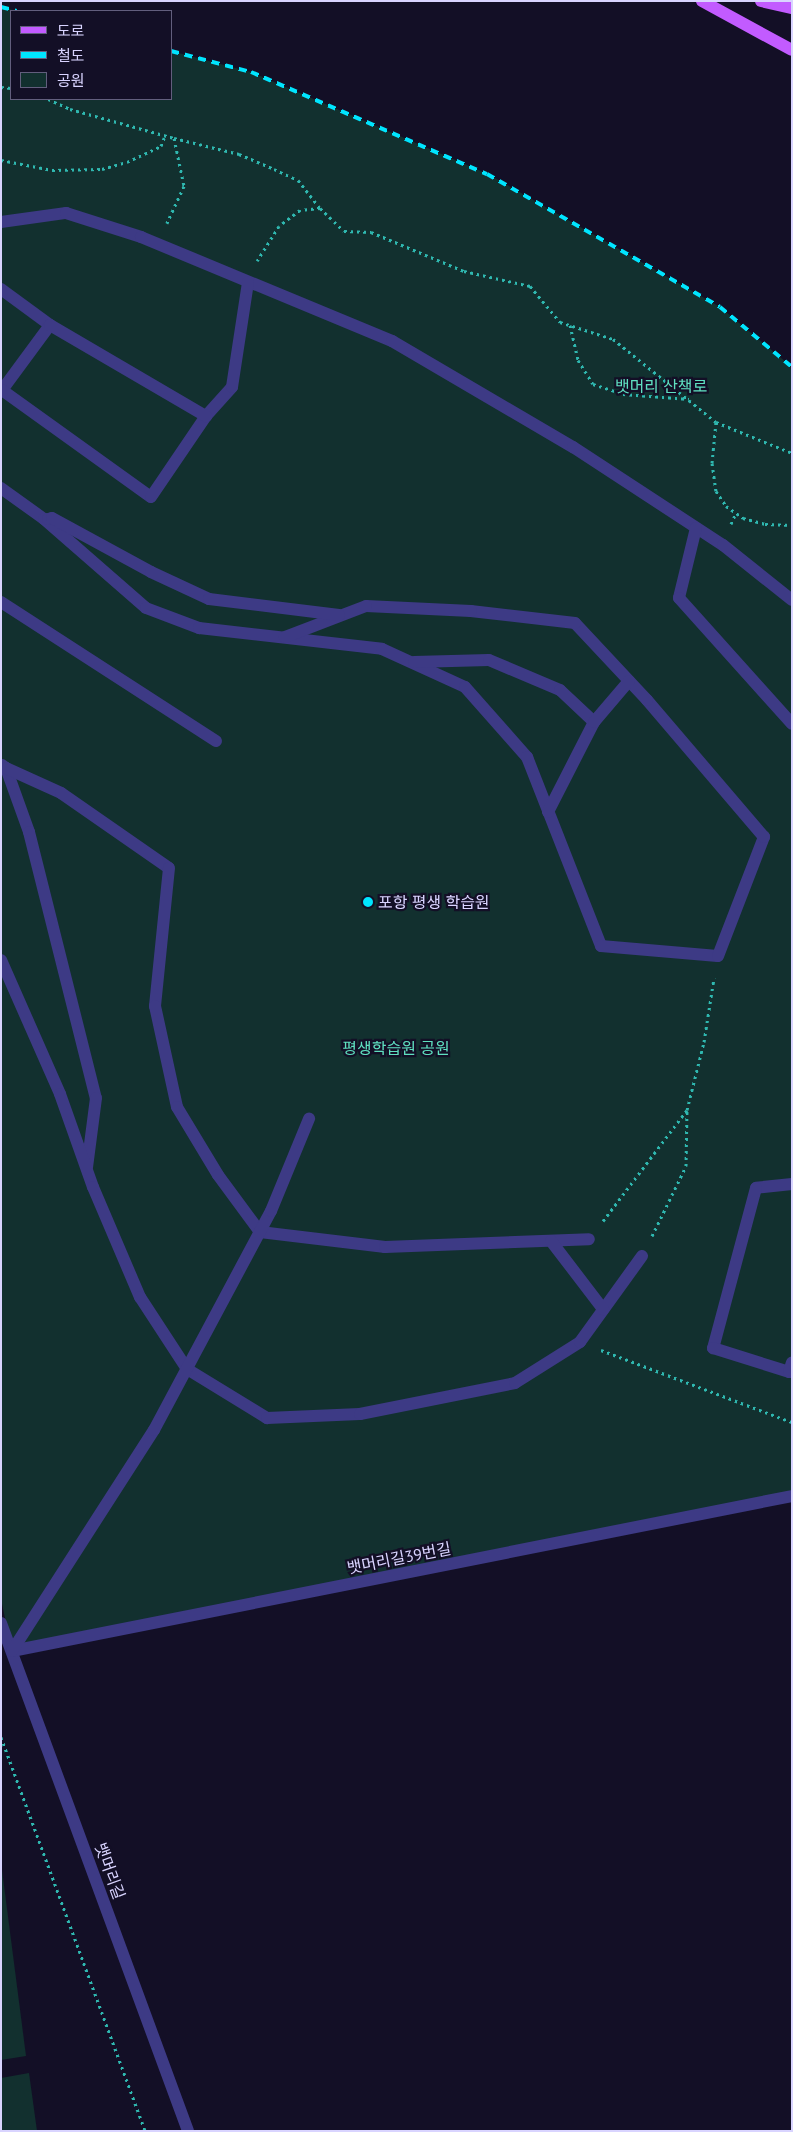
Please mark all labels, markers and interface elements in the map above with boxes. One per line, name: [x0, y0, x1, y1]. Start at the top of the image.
legend: [10, 10, 172, 100]
text: 도로: [57, 21, 85, 40]
text: 철도: [57, 46, 85, 65]
text: 공원: [57, 71, 85, 90]
park label: 뱃머리 산책로: [615, 376, 707, 396]
place label: 포항 평생 학습원: [378, 892, 490, 912]
marker: 포항 평생 학습원: [362, 896, 374, 908]
park label: 평생학습원 공원: [342, 1038, 450, 1058]
street label: 뱃머리길39번길: [345, 1538, 453, 1578]
street label: 뱃머리길: [91, 1840, 129, 1902]

